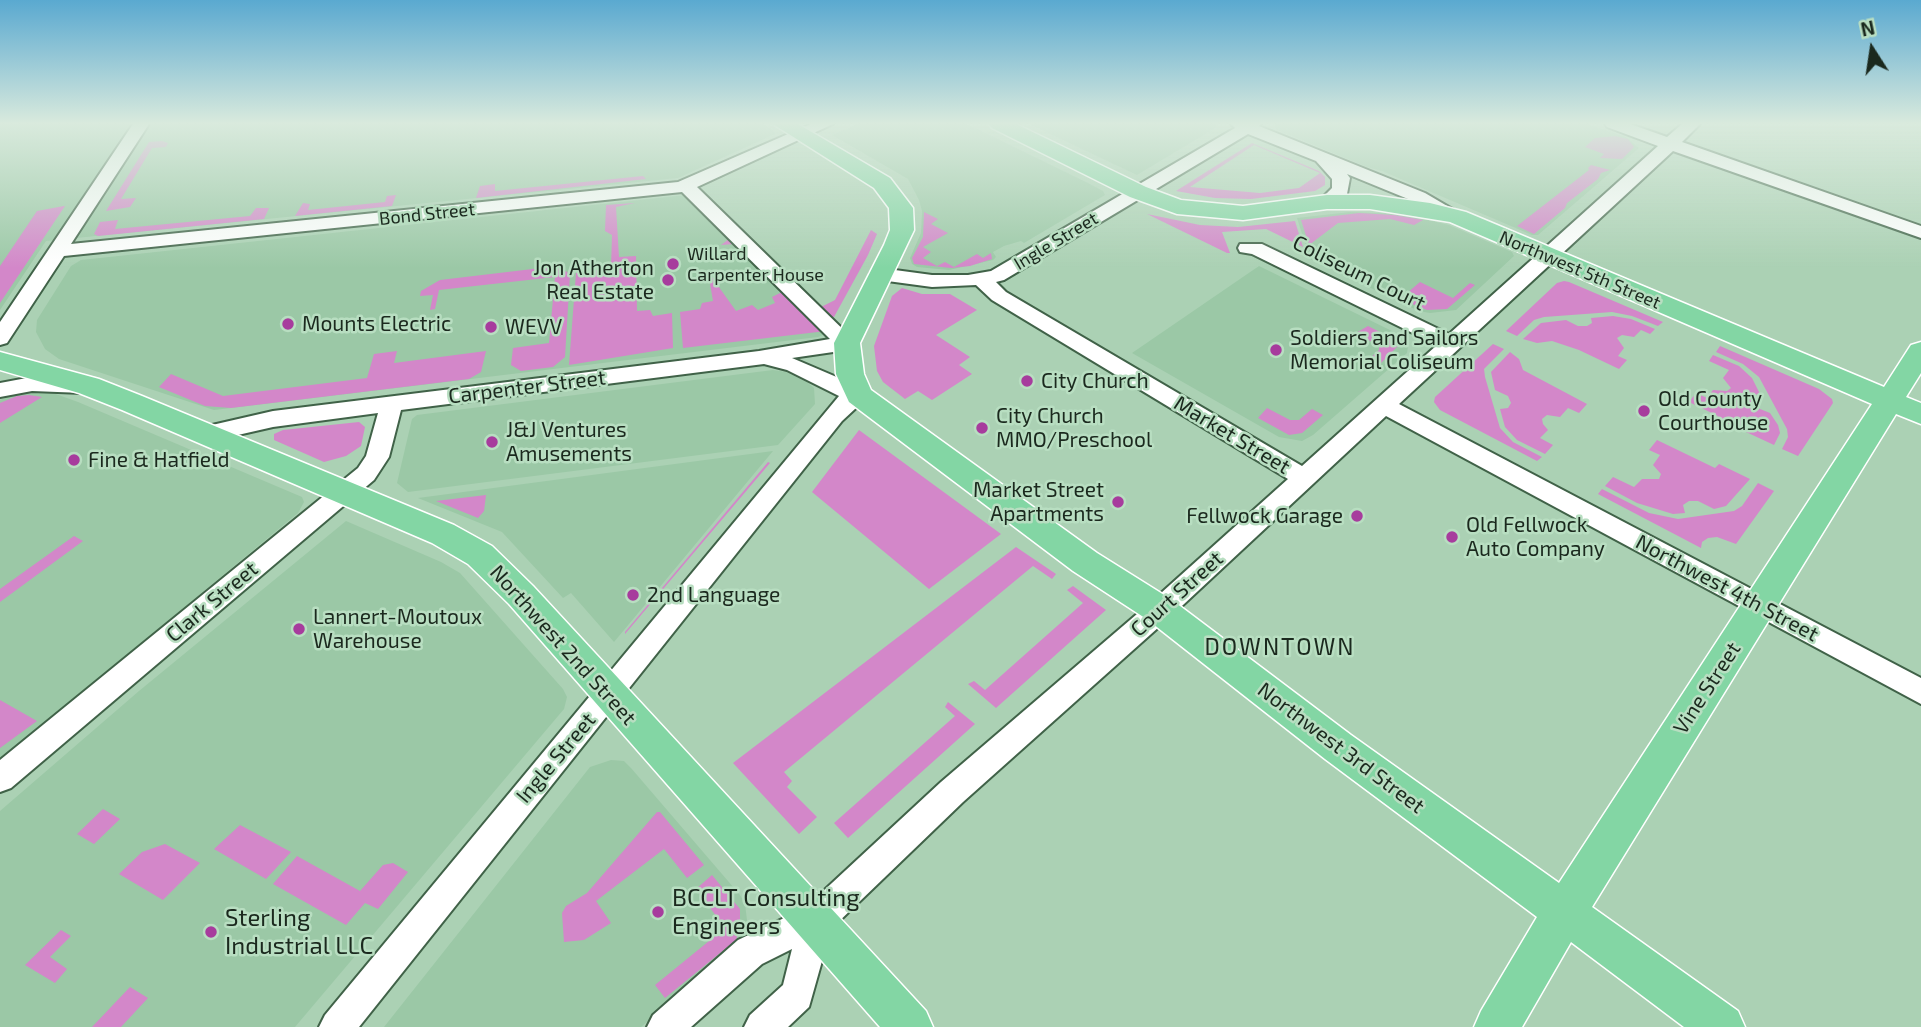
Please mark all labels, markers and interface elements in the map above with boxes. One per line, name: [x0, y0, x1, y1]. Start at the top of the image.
north arrow: [1837, 14, 1907, 84]
text: N: [1858, 15, 1877, 41]
street label: Bond Street: [378, 198, 476, 230]
street label: Ingle Street: [1010, 207, 1102, 275]
street label: Northwest 5th Street: [1496, 226, 1664, 314]
street label: Coliseum Court: [1288, 230, 1430, 316]
place label: Willard Carpenter House: [687, 243, 824, 286]
place label: Jon Atherton Real Estate: [533, 255, 654, 305]
marker: Willard Carpenter House: [665, 256, 681, 272]
marker: Jon Atherton Real Estate: [660, 272, 676, 288]
place label: Mounts Electric: [302, 311, 451, 337]
place label: WEVV: [505, 314, 562, 340]
marker: Mounts Electric: [280, 316, 296, 332]
marker: WEVV: [483, 319, 499, 335]
place label: Soldiers and Sailors Memorial Coliseum: [1290, 325, 1478, 375]
marker: Soldiers and Sailors Memorial Coliseum: [1268, 342, 1284, 358]
street label: Carpenter Street: [447, 365, 607, 409]
place label: City Church: [1041, 368, 1149, 394]
marker: City Church: [1019, 373, 1035, 389]
place label: Old County Courthouse: [1658, 386, 1768, 436]
street label: Market Street: [1169, 390, 1295, 480]
place label: City Church MMO/Preschool: [996, 403, 1152, 453]
marker: Old County Courthouse: [1636, 403, 1652, 419]
place label: J&J Ventures Amusements: [506, 417, 632, 467]
marker: City Church MMO/Preschool: [974, 420, 990, 436]
marker: J&J Ventures Amusements: [484, 434, 500, 450]
place label: Fine & Hatfield: [88, 447, 229, 473]
marker: Fine & Hatfield: [66, 452, 82, 468]
place label: Market Street Apartments: [973, 477, 1104, 527]
marker: Market Street Apartments: [1110, 494, 1126, 510]
place label: Fellwock Garage: [1186, 503, 1343, 529]
marker: Fellwock Garage: [1349, 508, 1365, 524]
place label: Old Fellwock Auto Company: [1466, 512, 1605, 562]
marker: Old Fellwock Auto Company: [1444, 529, 1460, 545]
street label: Northwest 4th Street: [1631, 529, 1823, 647]
street label: Court Street: [1126, 546, 1228, 642]
street label: Clark Street: [161, 556, 263, 648]
street label: Northwest 2nd Street: [485, 560, 641, 730]
place label: 2nd Language: [647, 582, 780, 608]
marker: 2nd Language: [625, 587, 641, 603]
place label: Lannert-Moutoux Warehouse: [313, 604, 482, 654]
marker: Lannert-Moutoux Warehouse: [291, 621, 307, 637]
district label: DOWNTOWN: [1205, 633, 1355, 661]
street label: Vine Street: [1668, 637, 1746, 739]
street label: Northwest 3rd Street: [1253, 677, 1429, 819]
street label: Ingle Street: [511, 708, 601, 808]
place label: BCCLT Consulting Engineers: [672, 884, 860, 940]
place label: Sterling Industrial LLC: [225, 904, 373, 960]
marker: BCCLT Consulting Engineers: [650, 904, 666, 920]
marker: Sterling Industrial LLC: [203, 924, 219, 940]

